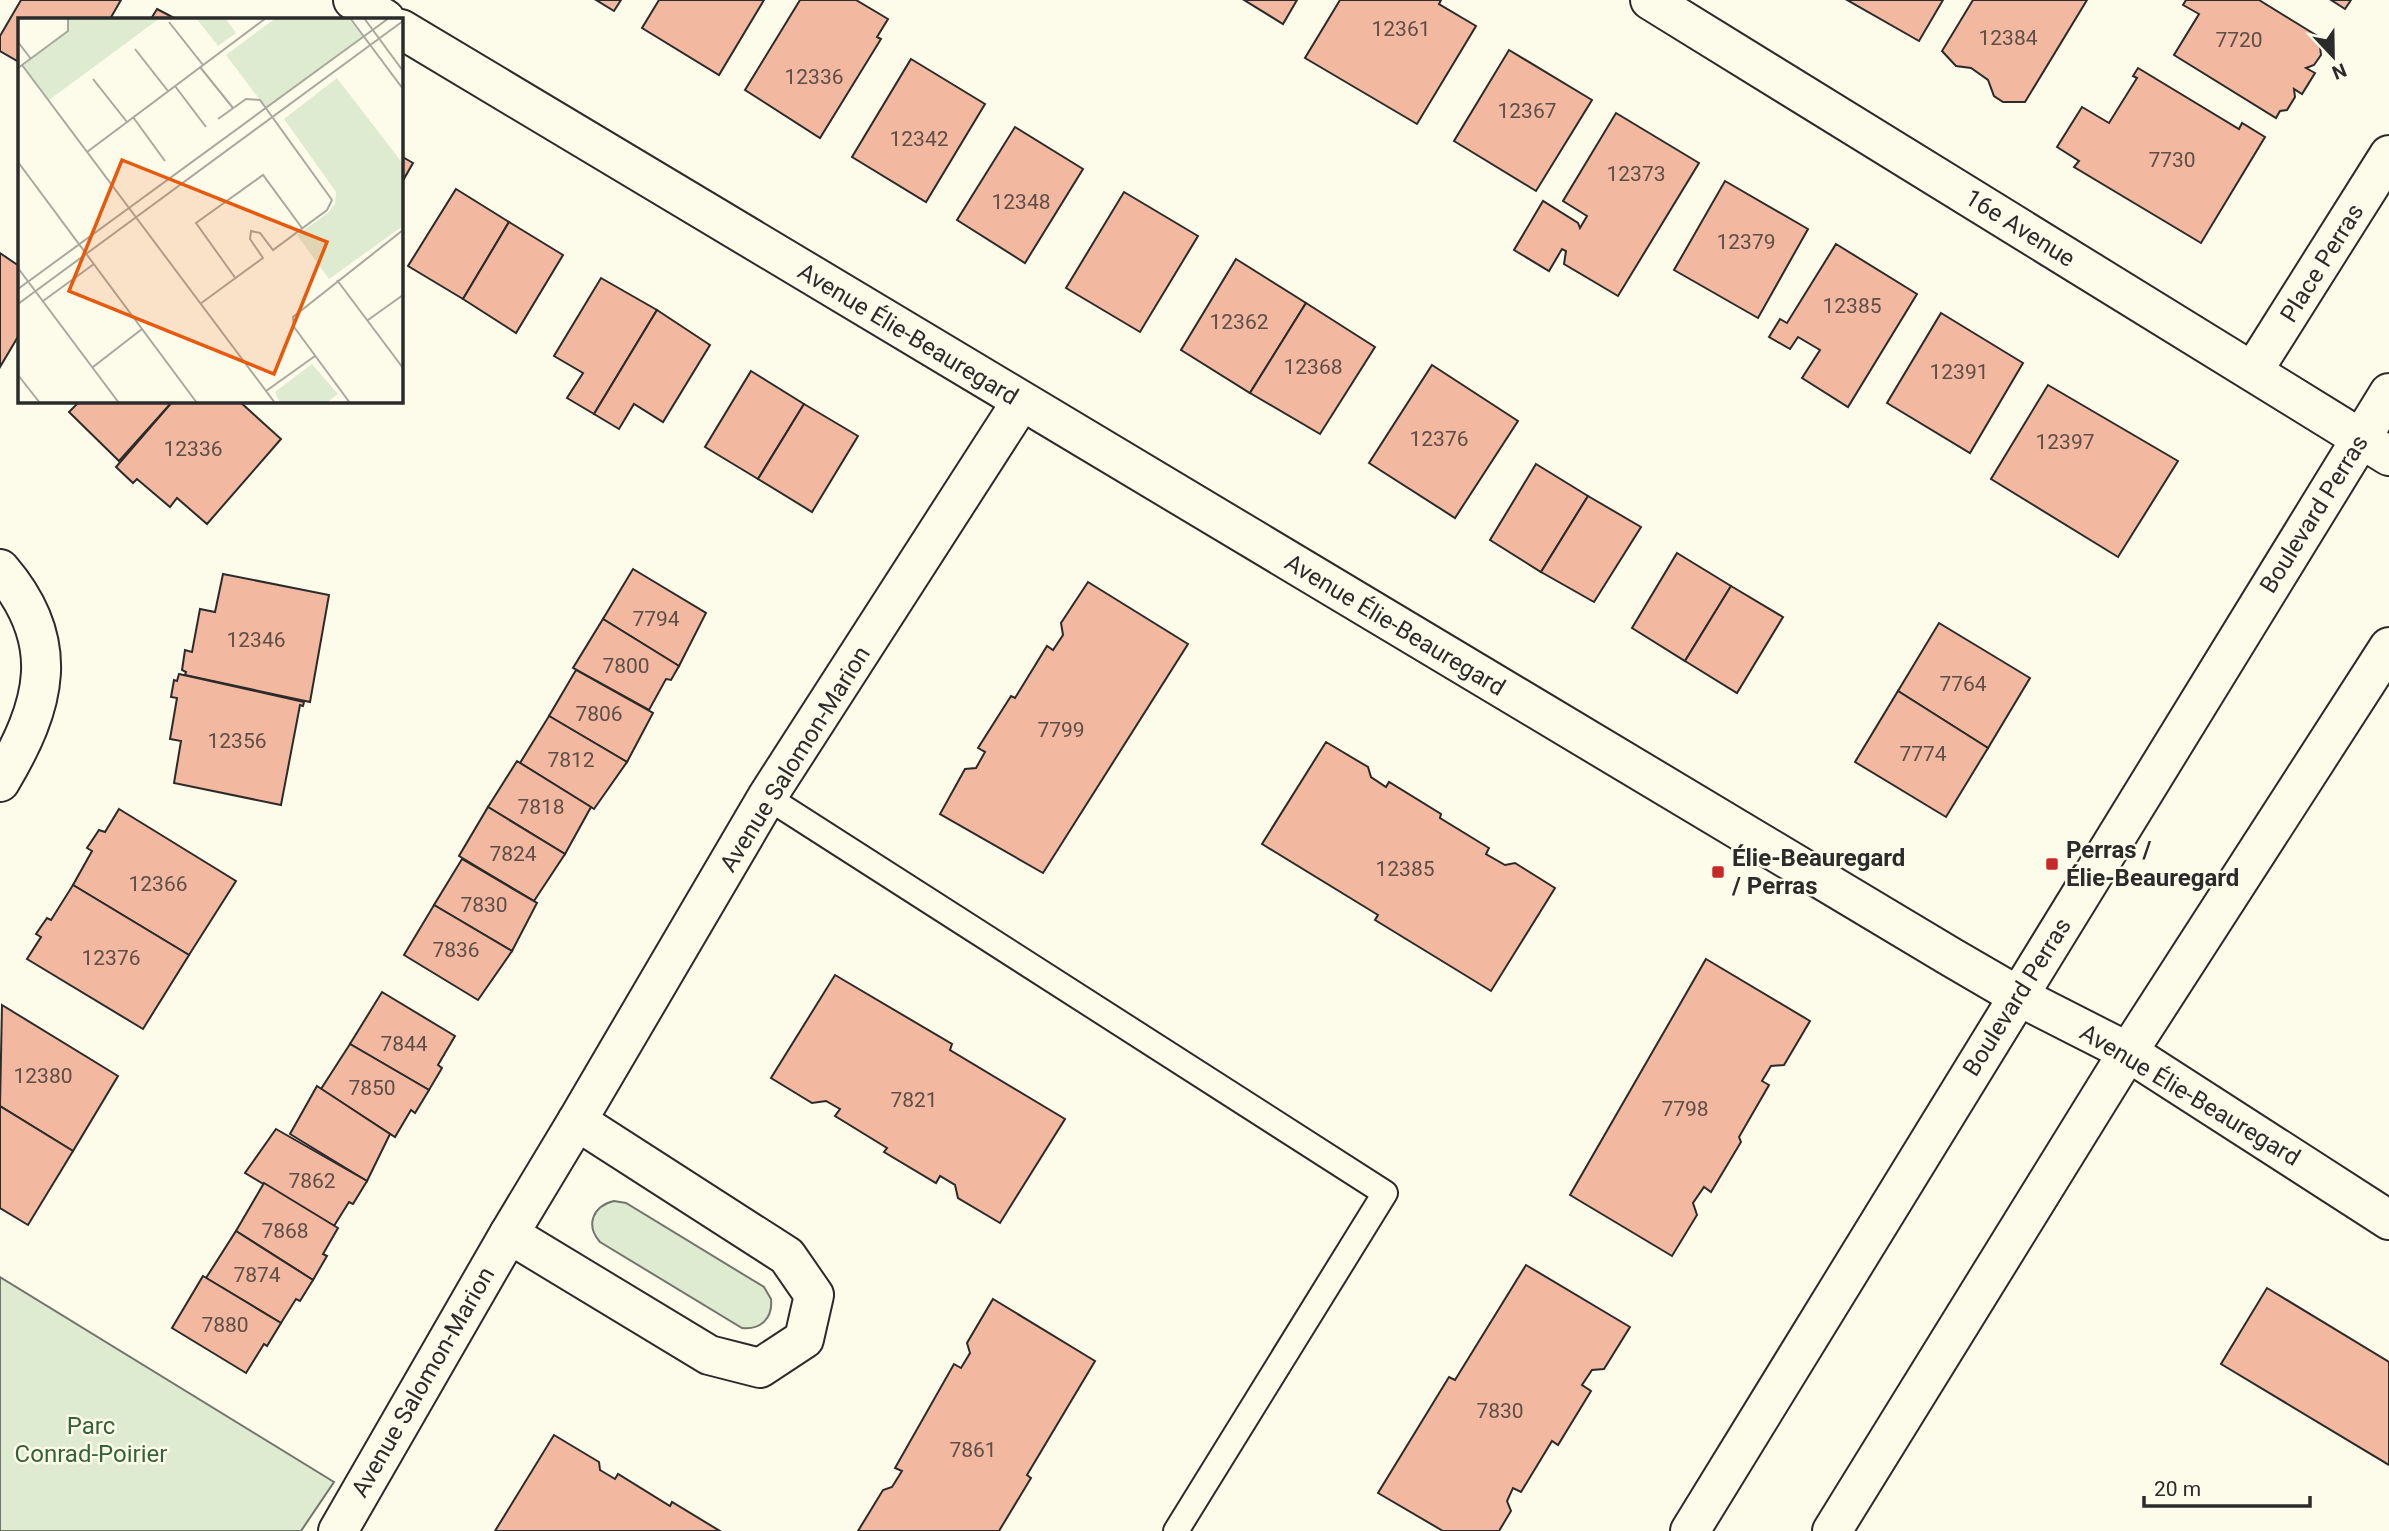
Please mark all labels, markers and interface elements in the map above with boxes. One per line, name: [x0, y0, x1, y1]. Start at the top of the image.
house number: 12361: [1371, 17, 1431, 41]
inset map: [18, 18, 402, 402]
north arrow: [2298, 21, 2368, 91]
house number: 12384: [1978, 26, 2038, 50]
house number: 7720: [2215, 28, 2263, 52]
text: N: [2329, 58, 2350, 84]
house number: 12336: [784, 65, 844, 89]
house number: 12367: [1497, 99, 1557, 123]
house number: 12342: [889, 127, 949, 151]
house number: 7730: [2148, 148, 2196, 172]
house number: 12373: [1606, 162, 1666, 186]
street label: 16e Avenue: [1960, 183, 2080, 273]
house number: 12348: [991, 190, 1051, 214]
street label: Place Perras: [2275, 199, 2369, 327]
house number: 12379: [1716, 230, 1776, 254]
street label: Avenue Élie-Beauregard: [793, 257, 1023, 411]
house number: 12385: [1822, 294, 1882, 318]
house number: 12362: [1209, 310, 1269, 334]
house number: 12368: [1283, 355, 1343, 379]
house number: 12391: [1929, 360, 1989, 384]
house number: 12376: [1409, 427, 1469, 451]
house number: 12397: [2035, 430, 2095, 454]
street label: Boulevard Perras: [2254, 430, 2374, 598]
house number: 12336: [163, 437, 223, 461]
street label: Avenue Élie-Beauregard: [1280, 548, 1510, 702]
house number: 7794: [632, 607, 680, 631]
house number: 12346: [226, 628, 286, 652]
street label: Avenue Salomon-Marion: [714, 641, 876, 877]
house number: 7800: [602, 654, 650, 678]
house number: 7764: [1939, 672, 1987, 696]
house number: 7806: [575, 702, 623, 726]
house number: 7799: [1037, 718, 1085, 742]
house number: 12356: [207, 729, 267, 753]
house number: 7774: [1899, 742, 1947, 766]
house number: 7812: [547, 748, 595, 772]
house number: 7818: [517, 795, 565, 819]
place label: Perras / Élie-Beauregard: [2066, 836, 2239, 892]
house number: 7824: [489, 842, 537, 866]
place label: Élie-Beauregard / Perras: [1731, 844, 1905, 900]
marker: Perras / Élie-Beauregard: [2044, 856, 2060, 872]
house number: 12385: [1375, 857, 1435, 881]
marker: Élie-Beauregard / Perras: [1710, 864, 1726, 880]
house number: 12366: [128, 872, 188, 896]
house number: 7830: [460, 893, 508, 917]
street label: Boulevard Perras: [1957, 913, 2077, 1081]
house number: 7836: [432, 938, 480, 962]
house number: 12376: [81, 946, 141, 970]
street label: Avenue Élie-Beauregard: [2075, 1018, 2305, 1172]
house number: 7844: [380, 1032, 428, 1056]
house number: 12380: [13, 1064, 73, 1088]
house number: 7850: [348, 1076, 396, 1100]
house number: 7821: [890, 1088, 938, 1112]
house number: 7798: [1661, 1097, 1709, 1121]
house number: 7862: [288, 1169, 336, 1193]
house number: 7868: [261, 1219, 309, 1243]
street label: Avenue Salomon-Marion: [346, 1262, 500, 1502]
house number: 7874: [233, 1263, 281, 1287]
house number: 7880: [201, 1313, 249, 1337]
house number: 7830: [1476, 1399, 1524, 1423]
park label: Parc Conrad-Poirier: [15, 1412, 167, 1468]
house number: 7861: [949, 1438, 997, 1462]
scale bar: [2144, 1464, 2310, 1508]
text: 20 m: [2154, 1477, 2201, 1501]

